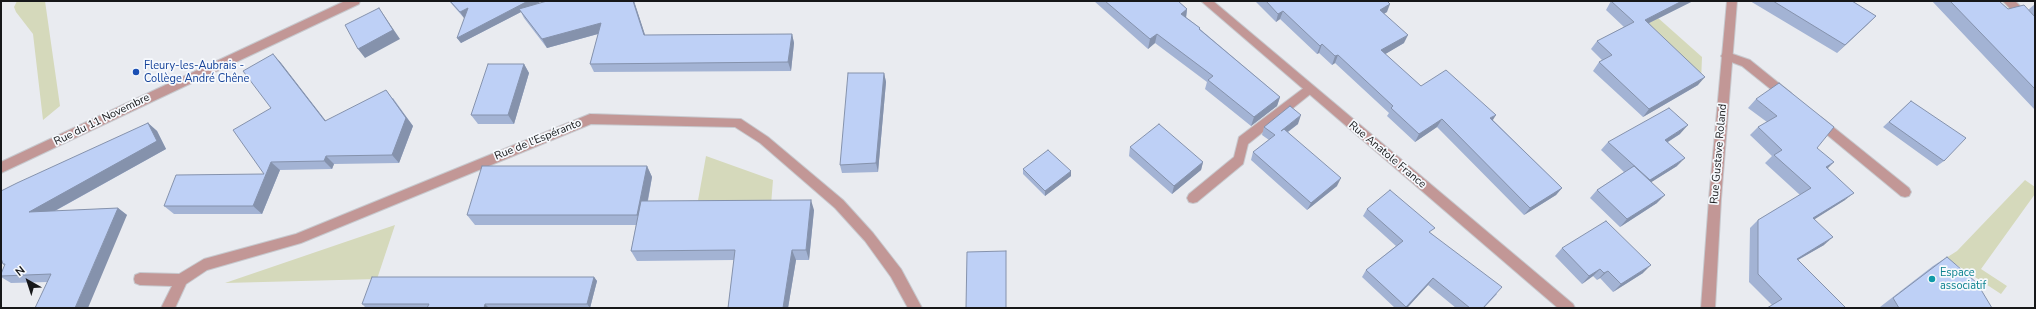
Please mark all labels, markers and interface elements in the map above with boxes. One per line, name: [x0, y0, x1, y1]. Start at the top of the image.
place label: Fleury-les-Aubrais - Collège André Chêne: [144, 59, 249, 85]
marker: Fleury-les-Aubrais - Collège André Chêne: [131, 67, 141, 77]
street label: Rue du 11 Novembre: [52, 91, 152, 149]
street label: Rue Gustave Roland: [1708, 103, 1730, 205]
street label: Rue de l'Espéranto: [493, 117, 583, 163]
street label: Rue Anatole France: [1346, 119, 1428, 191]
north arrow: [8, 261, 48, 301]
text: N: [12, 263, 28, 280]
place label: Espace associatif: [1940, 266, 1986, 292]
marker: Espace associatif: [1927, 274, 1937, 284]

